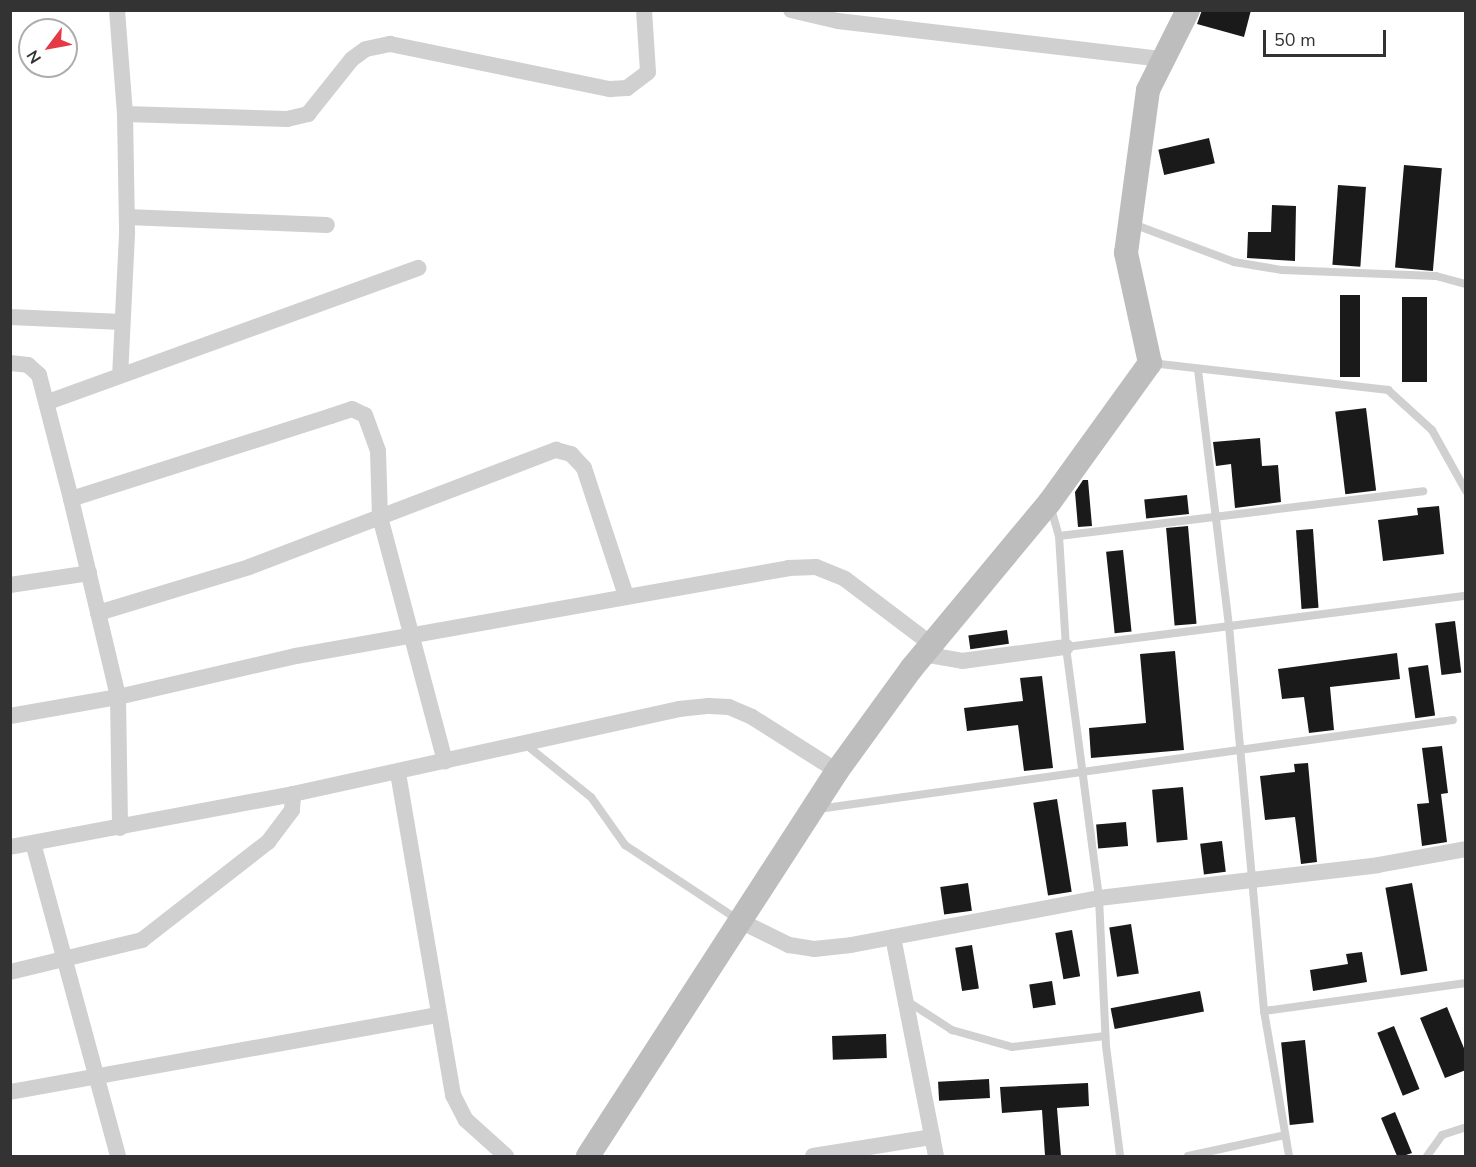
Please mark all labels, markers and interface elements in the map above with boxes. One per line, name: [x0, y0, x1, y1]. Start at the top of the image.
north arrow: [18, 18, 78, 78]
scale bar: [1266, 18, 1389, 56]
text: 50 m: [1274, 28, 1316, 52]
text: N: [22, 46, 47, 67]

